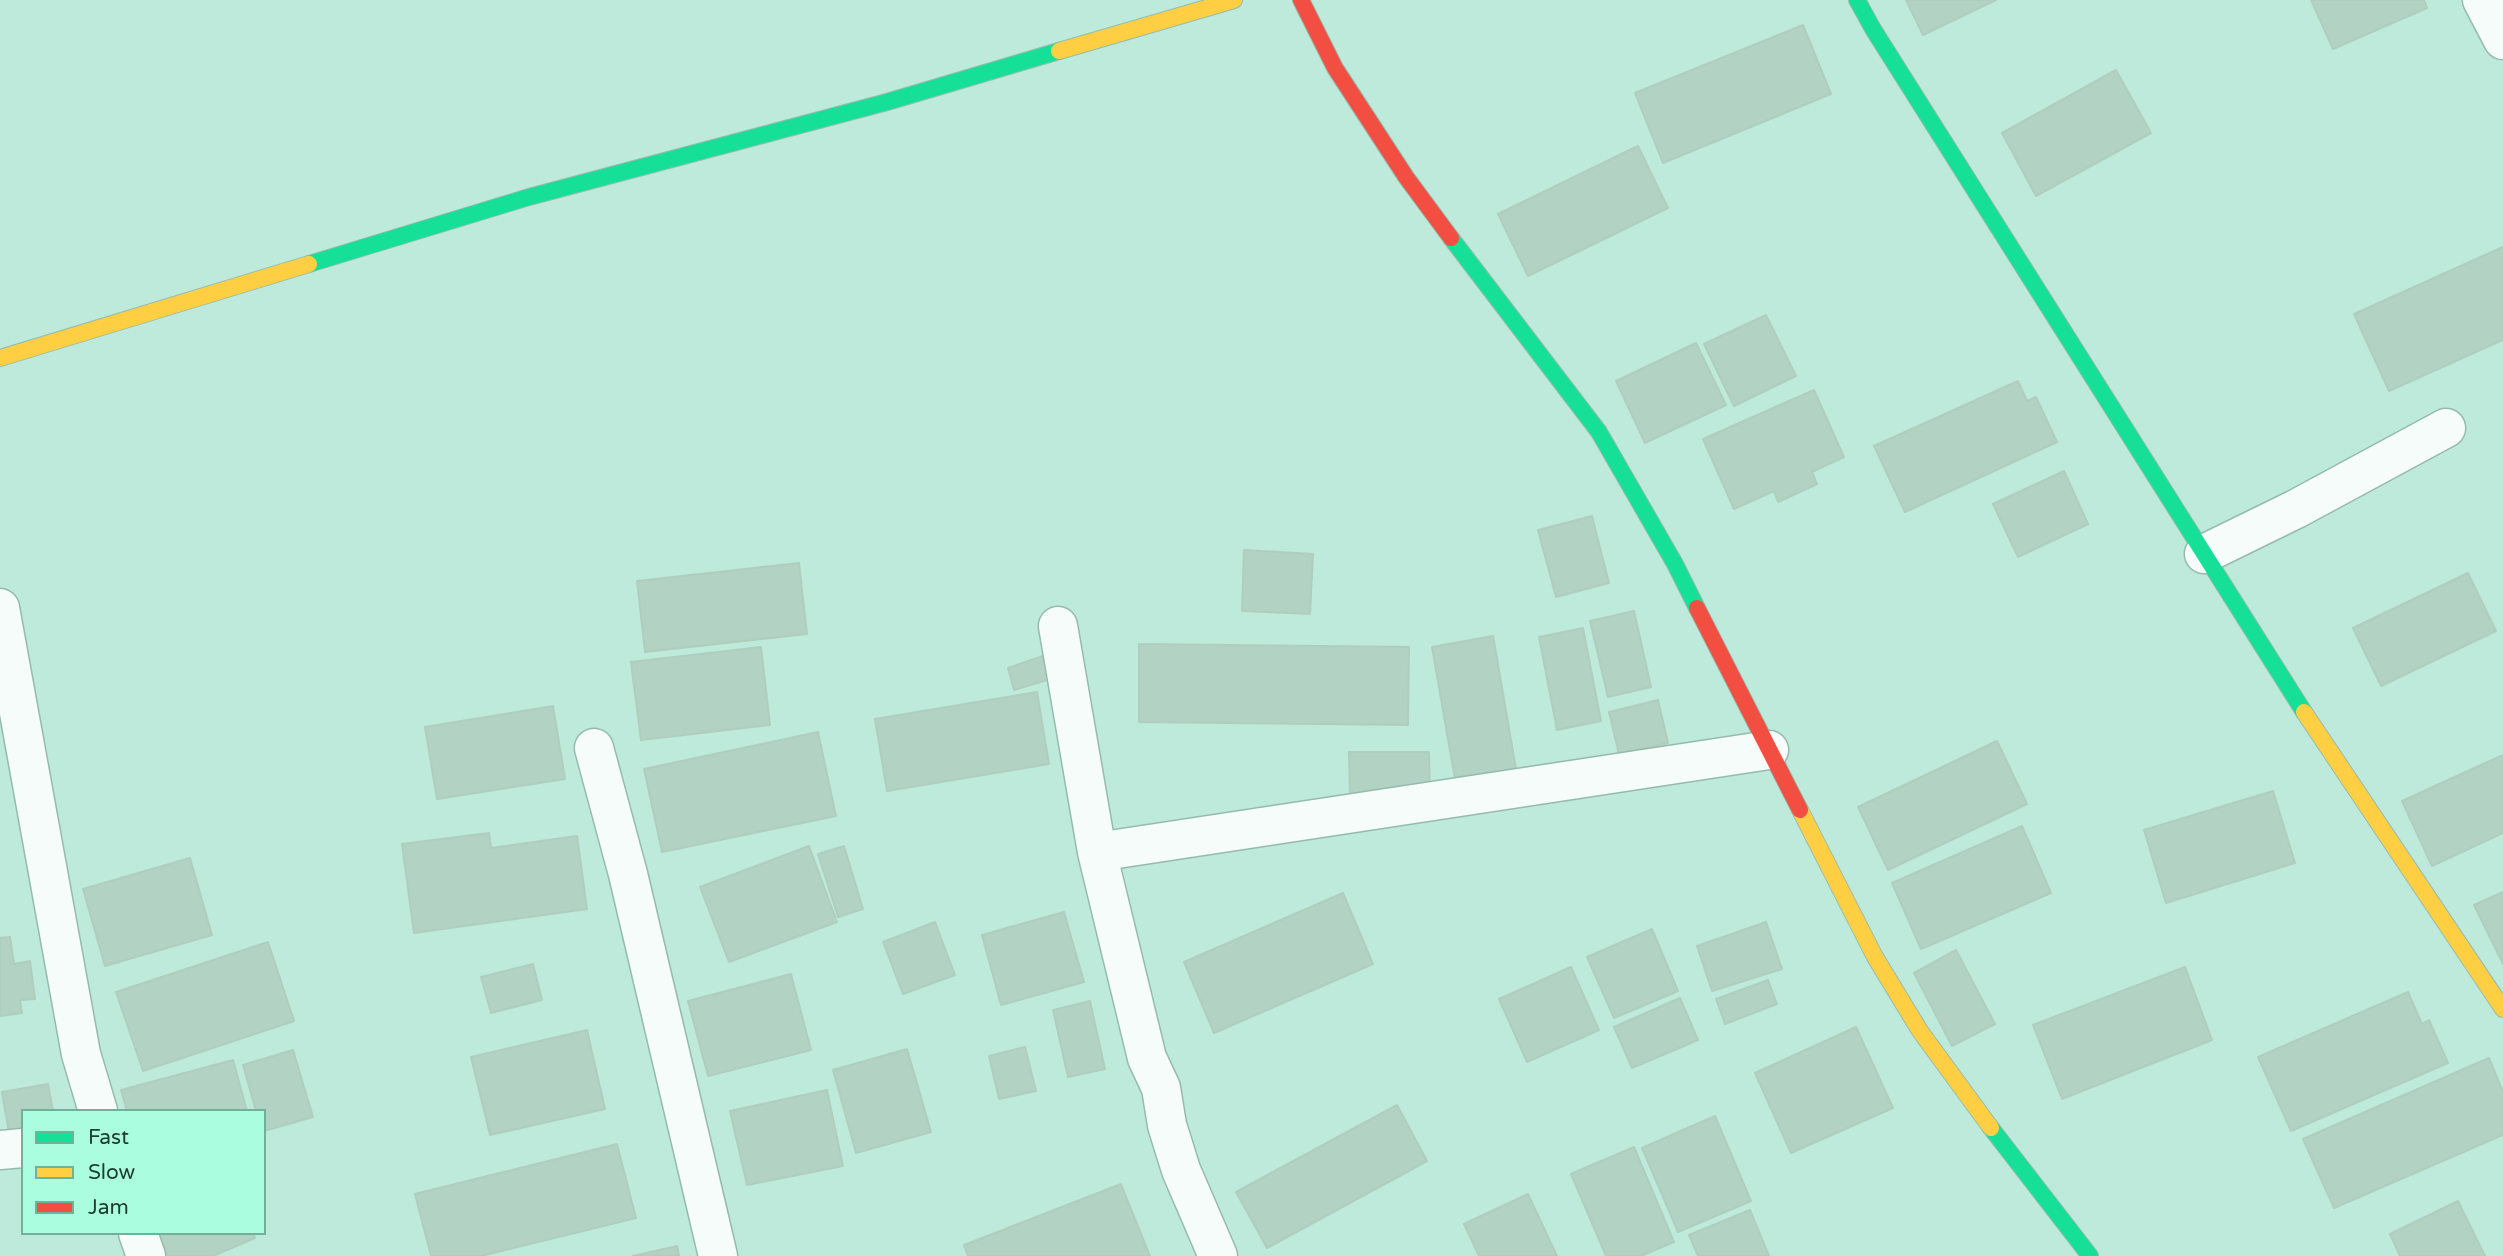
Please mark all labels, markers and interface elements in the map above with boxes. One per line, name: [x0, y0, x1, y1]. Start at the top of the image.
legend: [21, 1109, 266, 1235]
text: Fast: [88, 1125, 129, 1150]
text: Slow: [88, 1160, 135, 1185]
text: Jam: [88, 1195, 129, 1220]

